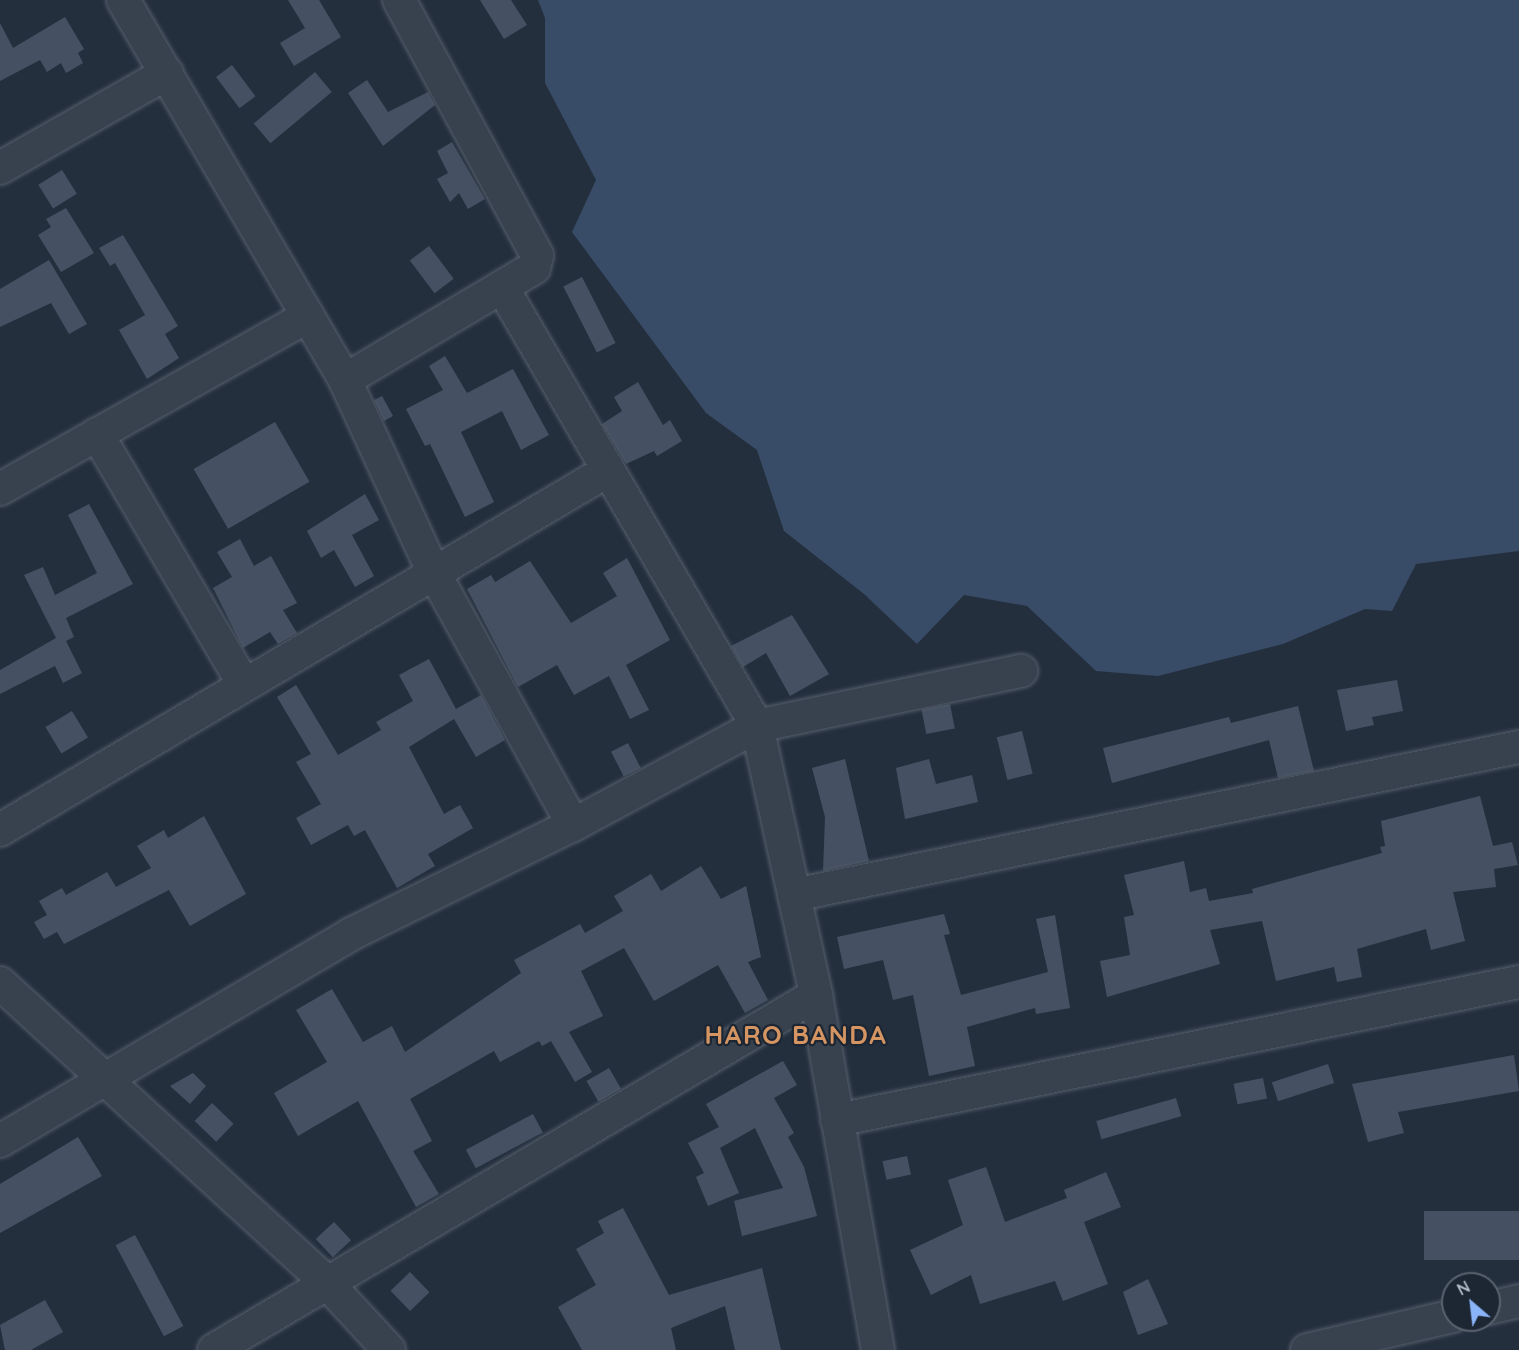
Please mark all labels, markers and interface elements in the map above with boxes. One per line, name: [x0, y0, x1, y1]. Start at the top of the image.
district label: HARO BANDA: [705, 1019, 887, 1051]
north arrow: [1441, 1272, 1501, 1332]
text: N: [1454, 1276, 1473, 1299]

